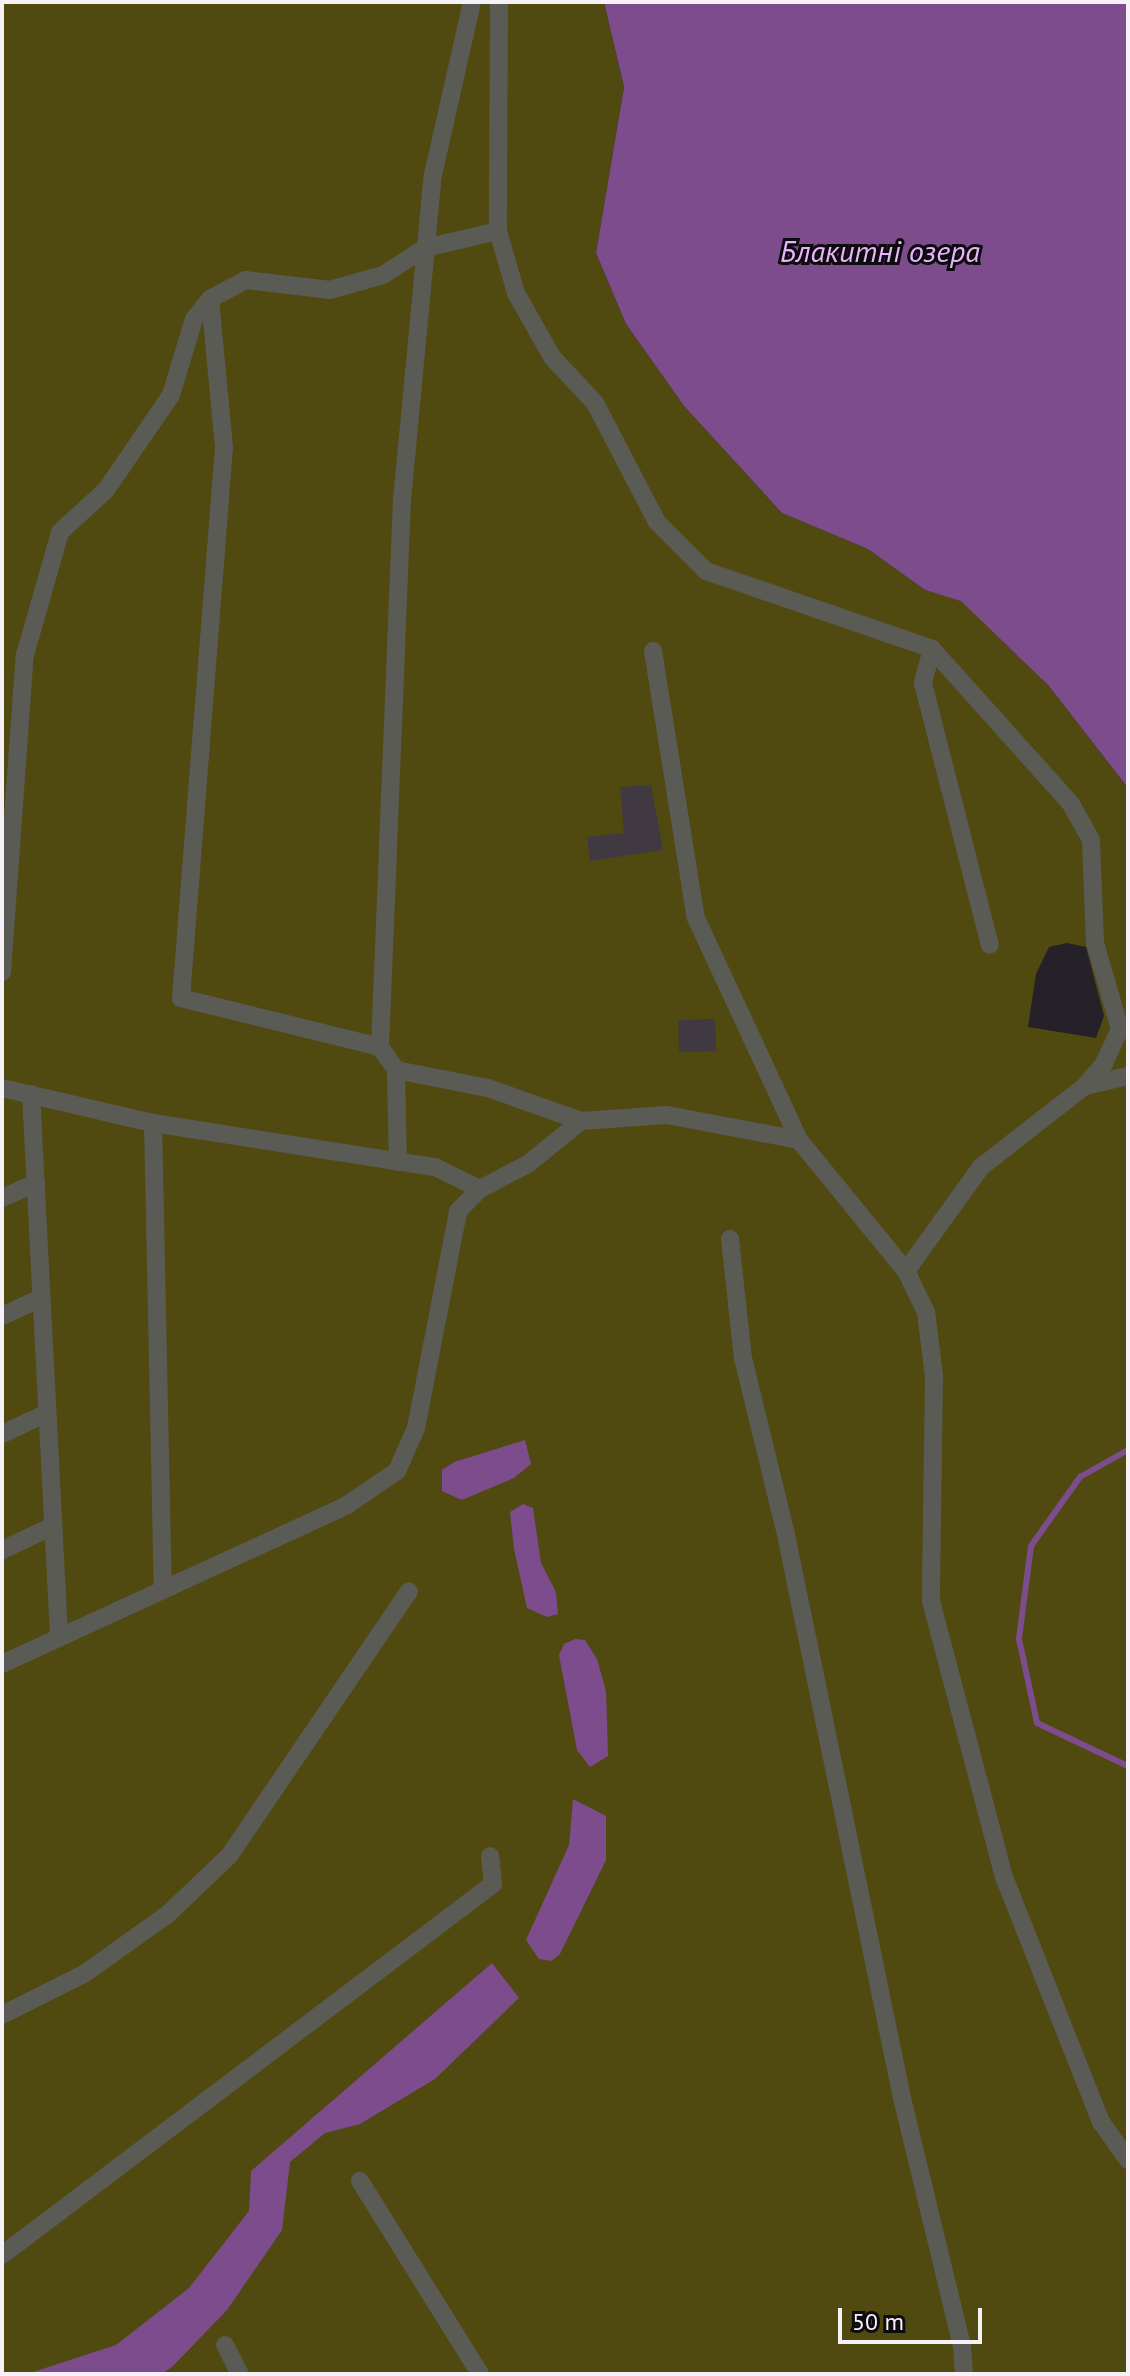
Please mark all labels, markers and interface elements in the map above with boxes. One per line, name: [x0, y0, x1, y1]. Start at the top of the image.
water label: Блакитні озера: [780, 233, 980, 269]
scale bar: [842, 2292, 986, 2342]
text: 50 m: [852, 2306, 904, 2337]

